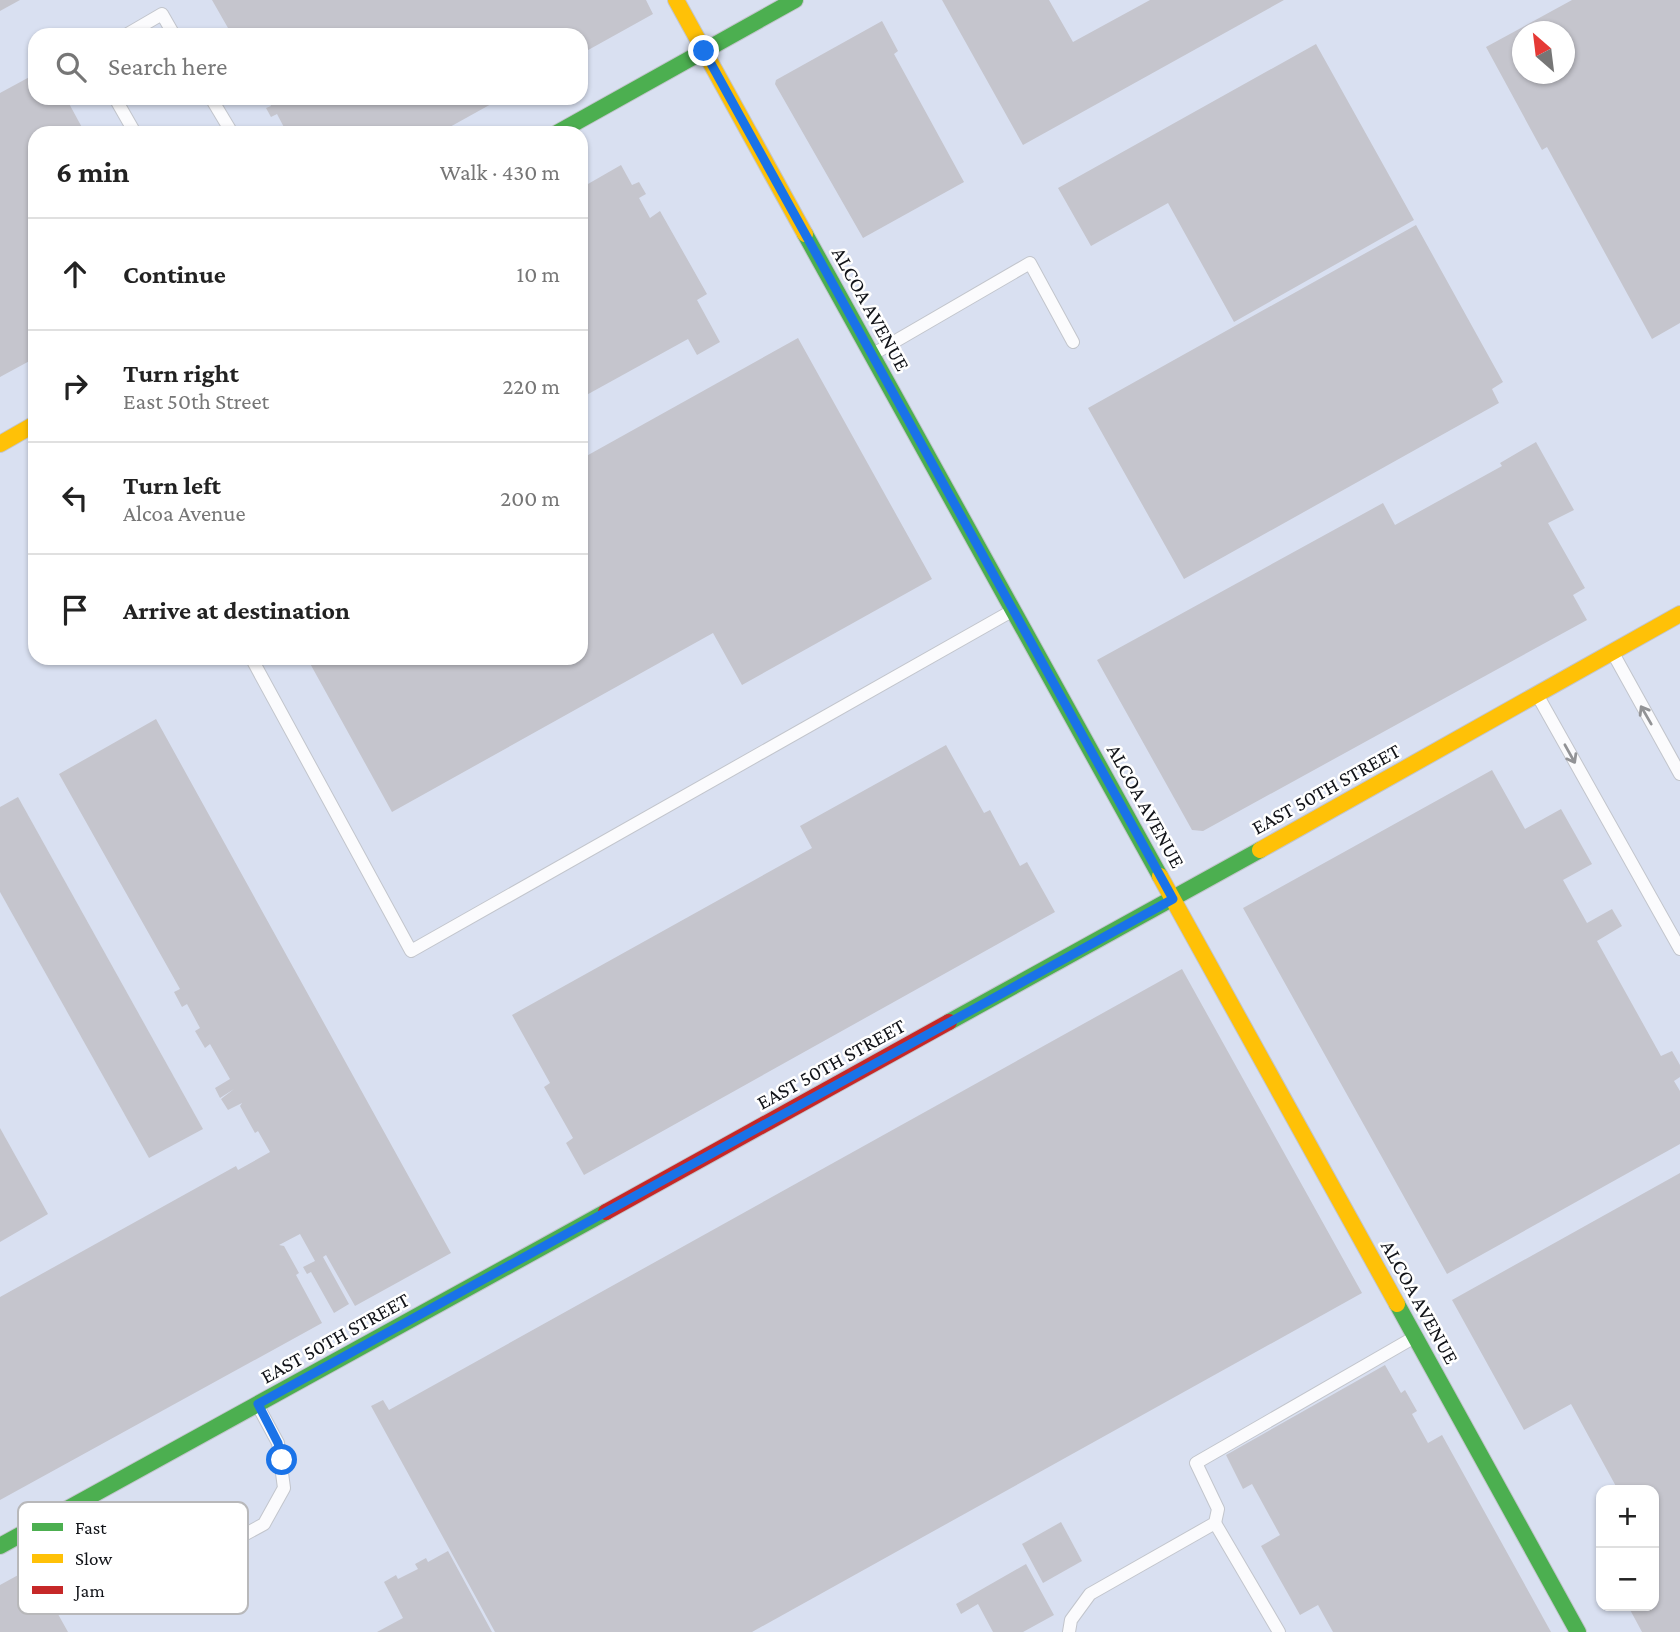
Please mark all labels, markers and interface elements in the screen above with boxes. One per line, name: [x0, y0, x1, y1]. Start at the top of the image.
north arrow: [1512, 21, 1575, 84]
search box: [28, 28, 588, 105]
route end: [688, 35, 719, 66]
icon: search: [52, 48, 90, 86]
text: Search here: [108, 52, 227, 81]
text: 6 min: [56, 155, 129, 188]
text: Walk · 430 m: [440, 159, 560, 185]
street label: ALCOA AVENUE: [827, 243, 915, 375]
icon: ahead: [56, 255, 94, 293]
text: Continue: [123, 260, 226, 289]
text: 10 m: [517, 261, 560, 287]
text: Turn right: [123, 359, 239, 388]
icon: right: [56, 367, 94, 405]
text: 220 m: [502, 373, 560, 399]
text: East 50th Street: [123, 388, 269, 414]
text: Turn left: [123, 471, 221, 500]
icon: left: [56, 479, 94, 517]
text: 200 m: [500, 485, 560, 511]
text: Alcoa Avenue: [123, 500, 246, 526]
icon: arrive: [56, 591, 94, 629]
text: Arrive at destination: [123, 596, 350, 625]
one-way arrow: [1639, 705, 1652, 726]
street label: EAST 50TH STREET: [1248, 738, 1405, 840]
street label: ALCOA AVENUE: [1102, 740, 1190, 872]
one-way arrow: [1563, 744, 1577, 764]
street label: EAST 50TH STREET: [753, 1013, 910, 1115]
street label: ALCOA AVENUE: [1376, 1236, 1464, 1368]
street label: EAST 50TH STREET: [257, 1287, 414, 1389]
route start: [266, 1444, 297, 1475]
map controls: [1596, 1485, 1659, 1611]
button: +: [1596, 1485, 1659, 1548]
legend: [18, 1502, 248, 1614]
text: Fast: [75, 1517, 107, 1538]
text: Slow: [75, 1548, 112, 1569]
button: −: [1596, 1548, 1659, 1611]
text: Jam: [73, 1580, 105, 1601]

